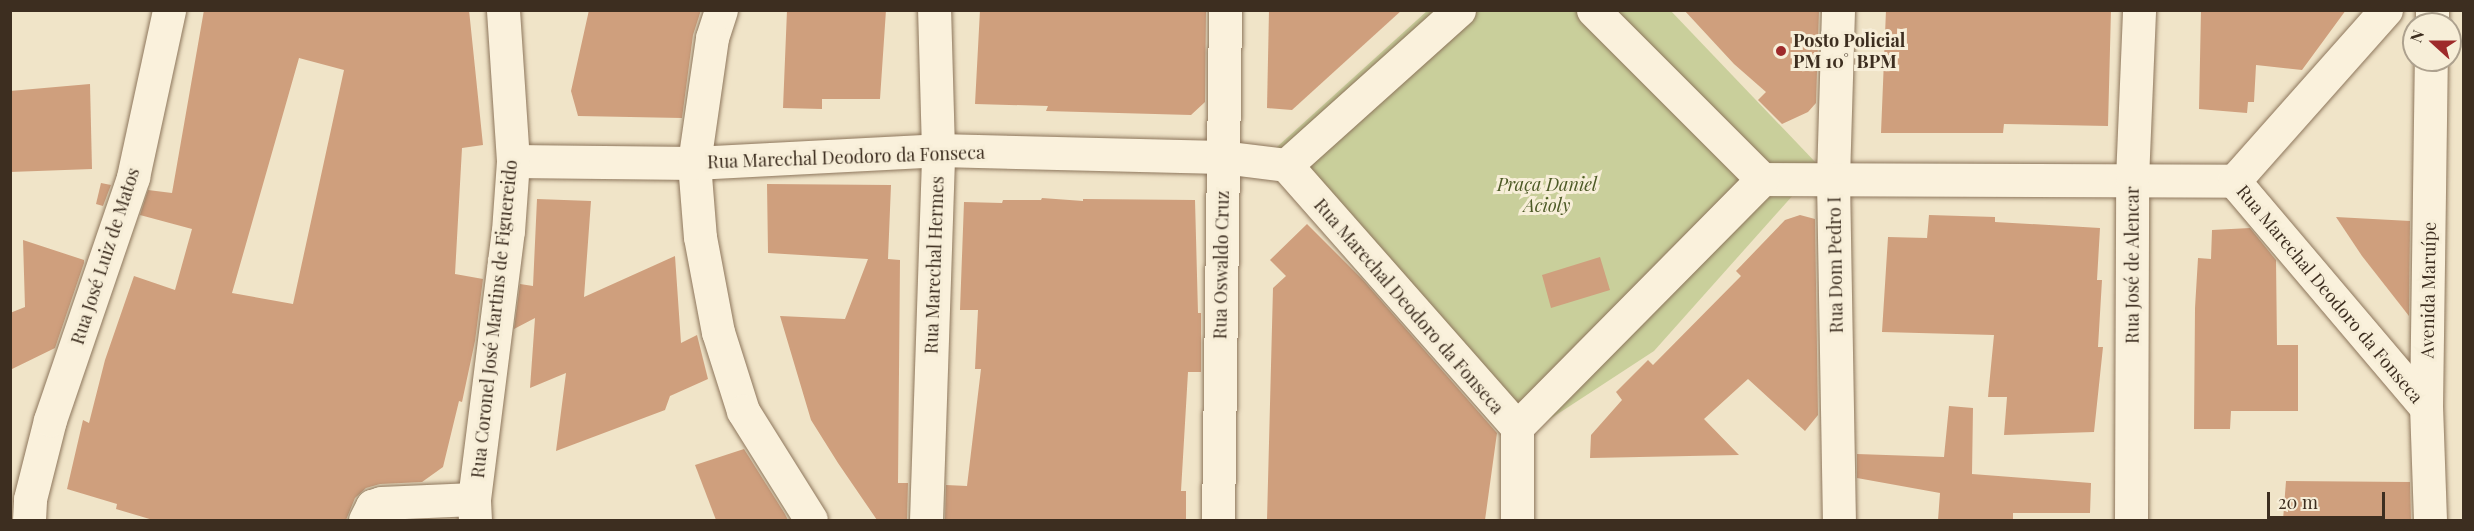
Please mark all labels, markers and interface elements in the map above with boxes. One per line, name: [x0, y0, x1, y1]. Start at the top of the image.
north arrow: [2402, 12, 2462, 72]
text: N: [2405, 27, 2428, 45]
place label: Posto Policial PM 10˚ BPM: [1793, 30, 1905, 72]
marker: Posto Policial PM 10˚ BPM: [1774, 44, 1788, 58]
street label: Rua Marechal Deodoro da Fonseca: [707, 141, 985, 173]
street label: Rua Coronel José Martins de Figuereido: [467, 159, 521, 479]
street label: Rua José Luiz de Matos: [66, 165, 144, 347]
park label: Praça Daniel Acioly: [1497, 174, 1597, 216]
street label: Rua Marechal Hermes: [920, 175, 948, 355]
street label: Rua Marechal Deodoro da Fonseca: [2232, 180, 2428, 408]
street label: Rua José de Alencar: [2121, 186, 2143, 344]
street label: Rua Oswaldo Cruz: [1209, 190, 1233, 340]
street label: Rua Marechal Deodoro da Fonseca: [1310, 194, 1508, 418]
street label: Rua Dom Pedro I: [1823, 196, 1847, 334]
street label: Avenida Maruípe: [2416, 221, 2440, 359]
scale bar: [2270, 480, 2388, 518]
text: 20 m: [2278, 490, 2318, 514]

